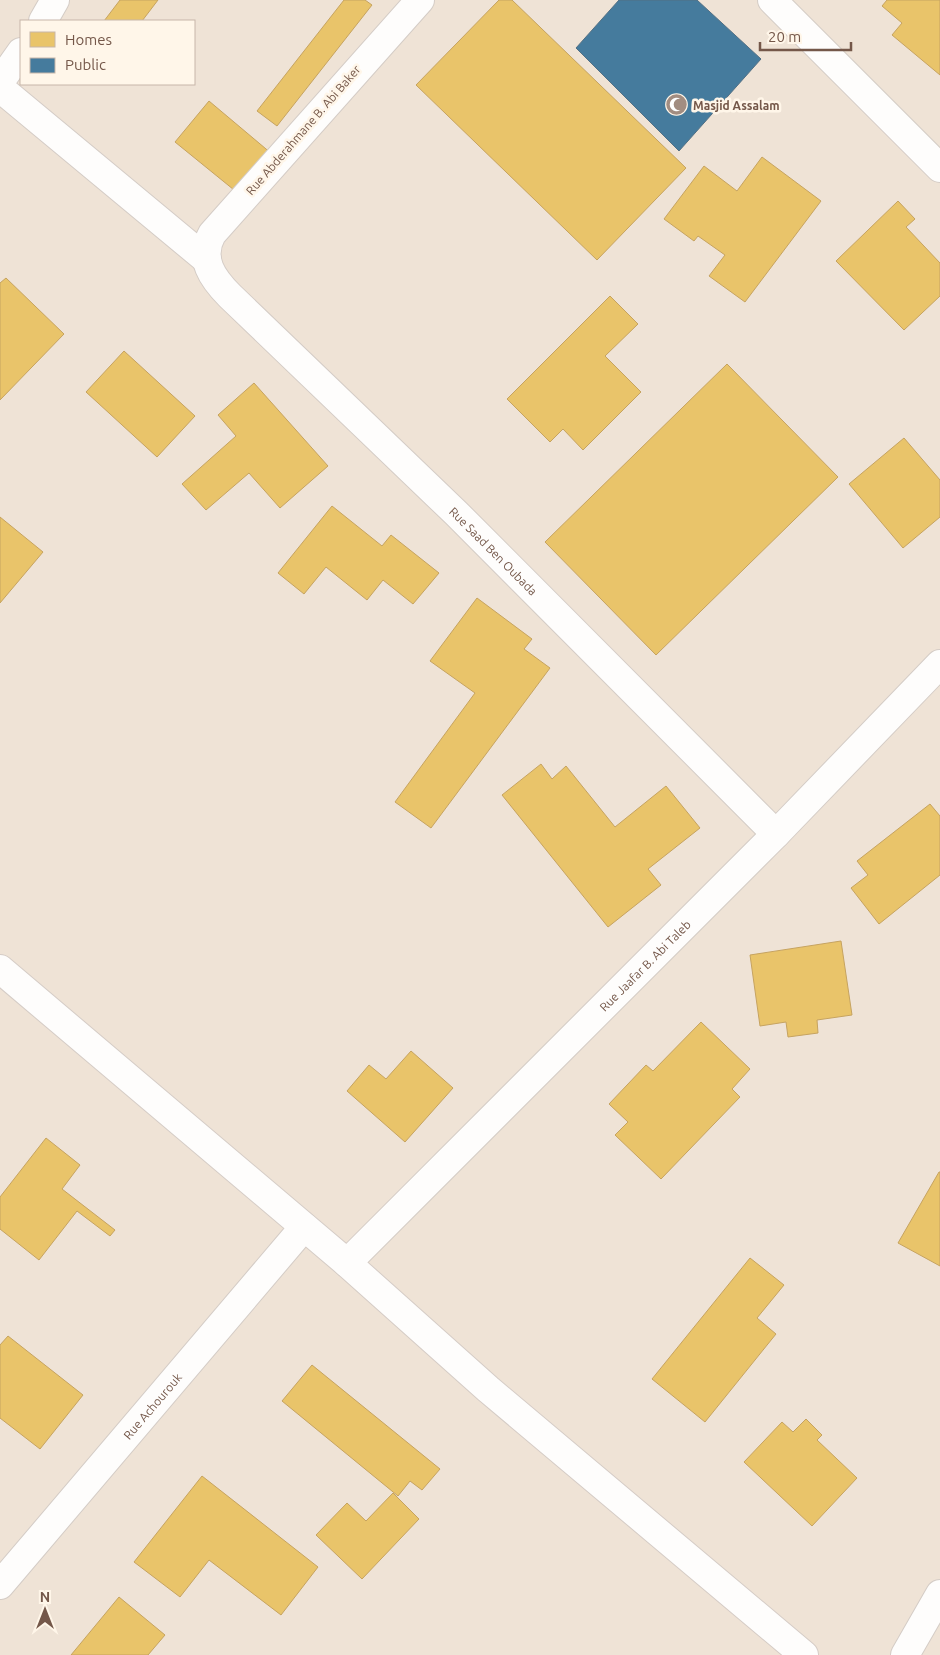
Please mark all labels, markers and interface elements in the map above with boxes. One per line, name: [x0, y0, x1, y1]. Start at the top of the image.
legend: [20, 20, 195, 85]
scale bar: [760, 20, 851, 52]
text: 20 m: [768, 28, 801, 45]
text: Homes: [65, 31, 112, 48]
text: Public: [65, 56, 106, 73]
street label: Rue Abderahmane B. Abi Baker: [243, 62, 363, 197]
mosque icon: Masjid Assalam: [665, 93, 689, 117]
place label: Masjid Assalam: [693, 99, 780, 112]
street label: Rue Saad Ben Oubada: [447, 504, 540, 597]
street label: Rue Jaafar B. Abi Taleb: [597, 917, 693, 1013]
street label: Rue Achourouk: [121, 1370, 184, 1441]
north arrow: [20, 1585, 70, 1635]
text: N: [40, 1589, 50, 1605]

